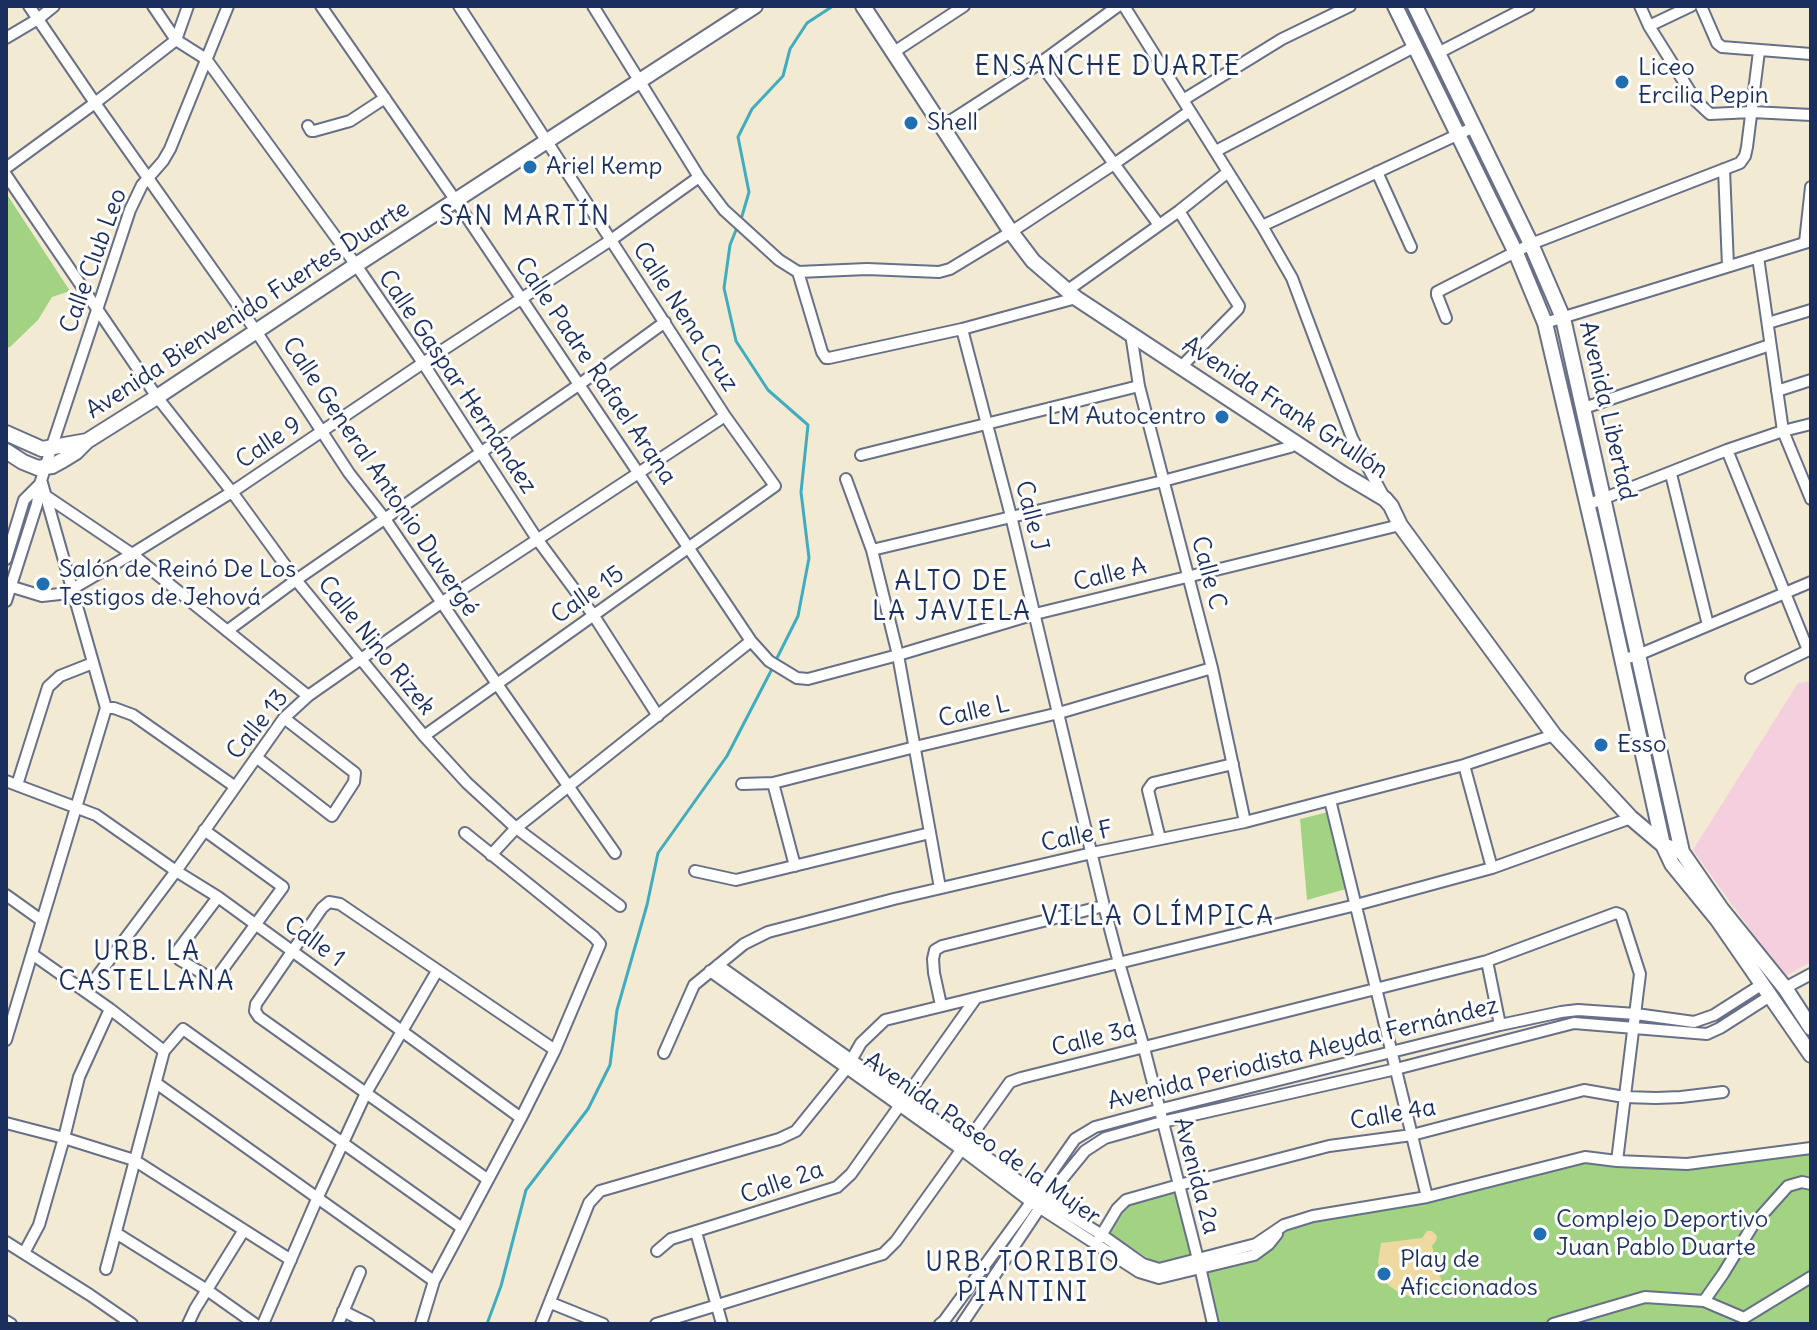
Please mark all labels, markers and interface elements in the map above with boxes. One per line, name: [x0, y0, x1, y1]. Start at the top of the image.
district label: ENSANCHE DUARTE: [974, 52, 1242, 84]
place label: Liceo Ercilia Pepin: [1638, 54, 1769, 110]
marker: Liceo Ercilia Pepin: [1613, 73, 1631, 91]
place label: Shell: [927, 109, 978, 137]
marker: Shell: [902, 114, 920, 132]
place label: Ariel Kemp: [546, 153, 662, 181]
marker: Ariel Kemp: [521, 158, 539, 176]
street label: Calle Club Leo: [55, 185, 133, 337]
street label: Avenida Bienvenido Fuertes Duarte: [81, 195, 415, 425]
district label: SAN MARTÍN: [439, 202, 611, 234]
street label: Calle Nena Cruz: [626, 237, 744, 397]
street label: Calle Padre Rafael Arana: [508, 252, 682, 490]
street label: Calle Gaspar Hernández: [371, 265, 543, 499]
street label: Avenida Libertad: [1572, 319, 1642, 503]
street label: Avenida Frank Grullón: [1177, 331, 1393, 485]
street label: Calle General Antonio Duvergé: [276, 332, 484, 622]
place label: LM Autocentro: [1047, 403, 1206, 431]
marker: LM Autocentro: [1213, 408, 1231, 426]
street label: Calle 9: [231, 411, 307, 475]
street label: Calle J: [1008, 478, 1054, 554]
street label: Calle C: [1184, 533, 1232, 613]
street label: Calle A: [1071, 552, 1149, 598]
place label: Salón de Reinó De Los Testigos de Jehová: [59, 556, 296, 612]
street label: Calle 15: [546, 560, 630, 630]
district label: ALTO DE LA JAVIELA: [872, 567, 1032, 628]
street label: Calle Nino Rizek: [311, 571, 441, 721]
marker: Salón de Reinó De Los Testigos de Jehová: [34, 575, 52, 593]
street label: Calle 13: [221, 684, 295, 766]
street label: Calle L: [936, 690, 1012, 734]
place label: Esso: [1617, 731, 1666, 759]
marker: Esso: [1592, 736, 1610, 754]
street label: Calle F: [1039, 815, 1115, 859]
district label: VILLA OLÍMPICA: [1041, 902, 1275, 934]
street label: Calle 1: [278, 910, 350, 974]
district label: URB. LA CASTELLANA: [59, 937, 235, 998]
street label: Avenida Periodista Aleyda Fernández: [1105, 991, 1501, 1117]
street label: Calle 3a: [1049, 1015, 1139, 1063]
street label: Avenida Paseo de la Mujer: [858, 1046, 1106, 1232]
street label: Calle 4a: [1348, 1093, 1438, 1137]
street label: Avenida 2a: [1167, 1115, 1225, 1237]
street label: Calle 2a: [737, 1155, 827, 1211]
place label: Complejo Deportivo Juan Pablo Duarte: [1556, 1206, 1768, 1262]
marker: Complejo Deportivo Juan Pablo Duarte: [1531, 1225, 1549, 1243]
place label: Play de Aficcionados: [1400, 1246, 1538, 1302]
district label: URB. TORIBIO PIANTINI: [925, 1248, 1121, 1310]
marker: Play de Aficcionados: [1375, 1265, 1393, 1283]

